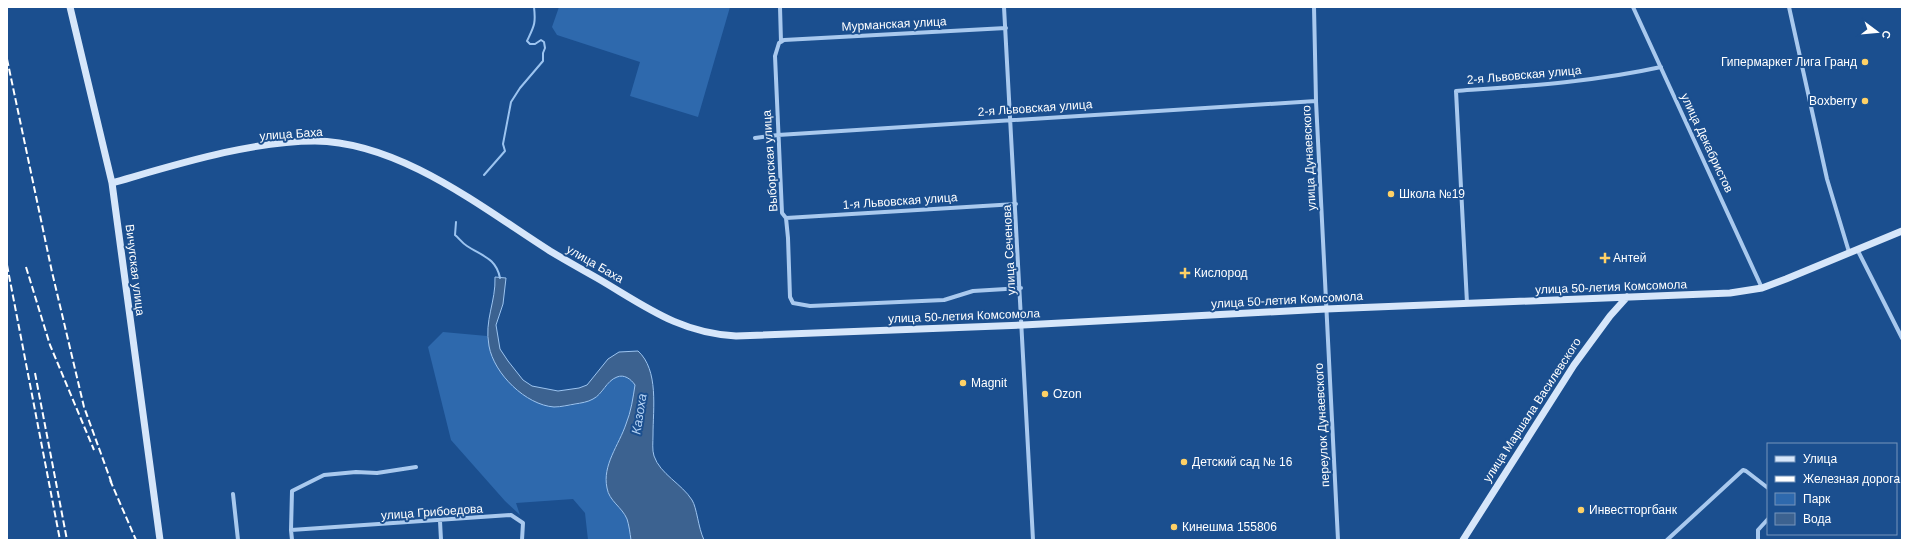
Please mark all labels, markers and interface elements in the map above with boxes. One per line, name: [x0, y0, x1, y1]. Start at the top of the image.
north arrow: [1857, 12, 1897, 52]
street label: Мурманская улица: [841, 14, 947, 34]
text: С: [1880, 29, 1893, 40]
place label: Гипермаркет Лига Гранд: [1721, 55, 1857, 69]
marker: Гипермаркет Лига Гранд: [1860, 57, 1870, 67]
street label: 2-я Львовская улица: [1466, 63, 1582, 87]
street label: улица Декабристов: [1678, 91, 1736, 195]
place label: Boxberry: [1809, 94, 1857, 108]
marker: Boxberry: [1860, 96, 1870, 106]
street label: 2-я Львовская улица: [977, 97, 1093, 119]
street label: улица Дунаевского: [1299, 104, 1319, 211]
street label: Выборгская улица: [759, 109, 781, 212]
street label: улица Баха: [259, 125, 323, 143]
place label: Школа №19: [1399, 187, 1465, 201]
marker: Школа №19: [1386, 189, 1396, 199]
street label: 1-я Львовская улица: [842, 190, 958, 212]
street label: улица Сеченова: [1000, 204, 1018, 296]
street label: Вичугская улица: [122, 223, 148, 317]
street label: улица Баха: [564, 242, 626, 286]
place label: Антей: [1613, 251, 1646, 265]
marker: Антей: [1600, 253, 1610, 263]
place label: Кислород: [1194, 266, 1248, 280]
marker: Кислород: [1179, 267, 1191, 279]
street label: улица 50-летия Комсомола: [1535, 277, 1688, 297]
street label: улица 50-летия Комсомола: [1211, 289, 1364, 311]
street label: улица 50-летия Комсомола: [888, 306, 1041, 326]
street label: улица Маршала Василевского: [1480, 335, 1584, 485]
street label: переулок Дунаевского: [1312, 362, 1332, 487]
place label: Magnit: [971, 376, 1008, 390]
marker: Magnit: [958, 378, 968, 388]
place label: Ozon: [1053, 387, 1082, 401]
marker: Ozon: [1040, 389, 1050, 399]
water label: Казоха: [628, 393, 650, 435]
legend: [1767, 443, 1897, 535]
text: Улица: [1803, 452, 1837, 466]
place label: Детский сад № 16: [1192, 455, 1293, 469]
marker: Детский сад № 16: [1179, 457, 1189, 467]
text: Железная дорога: [1803, 472, 1900, 486]
text: Парк: [1803, 492, 1831, 506]
street label: улица Грибоедова: [381, 501, 484, 523]
place label: Инвестторгбанк: [1589, 503, 1678, 517]
marker: Инвестторгбанк: [1576, 505, 1586, 515]
text: Вода: [1803, 512, 1831, 526]
place label: Кинешма 155806: [1182, 520, 1277, 534]
marker: Кинешма 155806: [1169, 522, 1179, 532]

